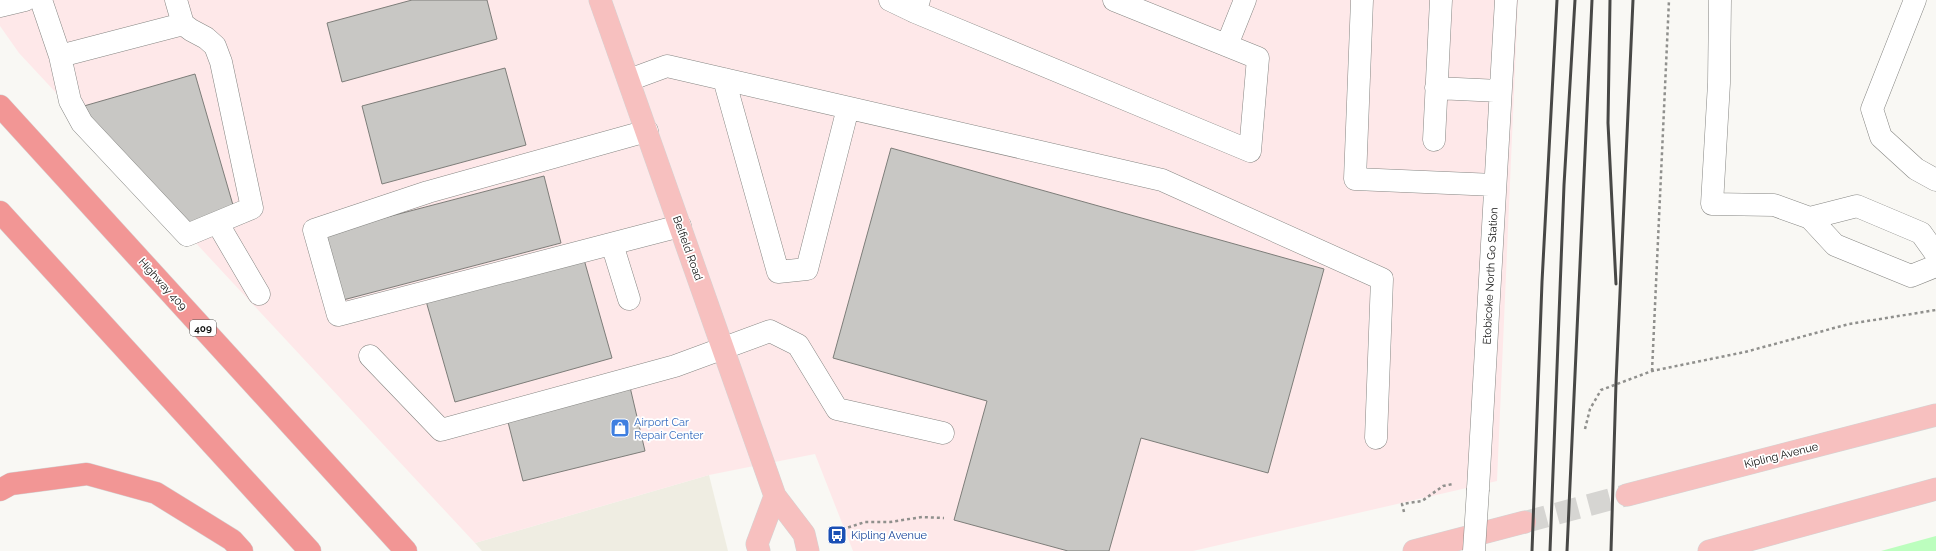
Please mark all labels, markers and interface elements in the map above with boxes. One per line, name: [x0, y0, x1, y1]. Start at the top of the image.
street label: Etobicoke North Go Station: [1480, 207, 1501, 345]
street label: Belfield Road: [670, 214, 705, 282]
street label: Highway 409: [136, 256, 189, 313]
road number: 409: [190, 320, 216, 336]
place label: Airport Car Repair Center: [634, 416, 703, 442]
shop icon: Airport Car Repair Center: [609, 417, 631, 439]
street label: Kipling Avenue: [1743, 440, 1820, 471]
bus stop icon: Kipling Avenue: [826, 524, 848, 546]
place label: Kipling Avenue: [851, 529, 927, 542]

